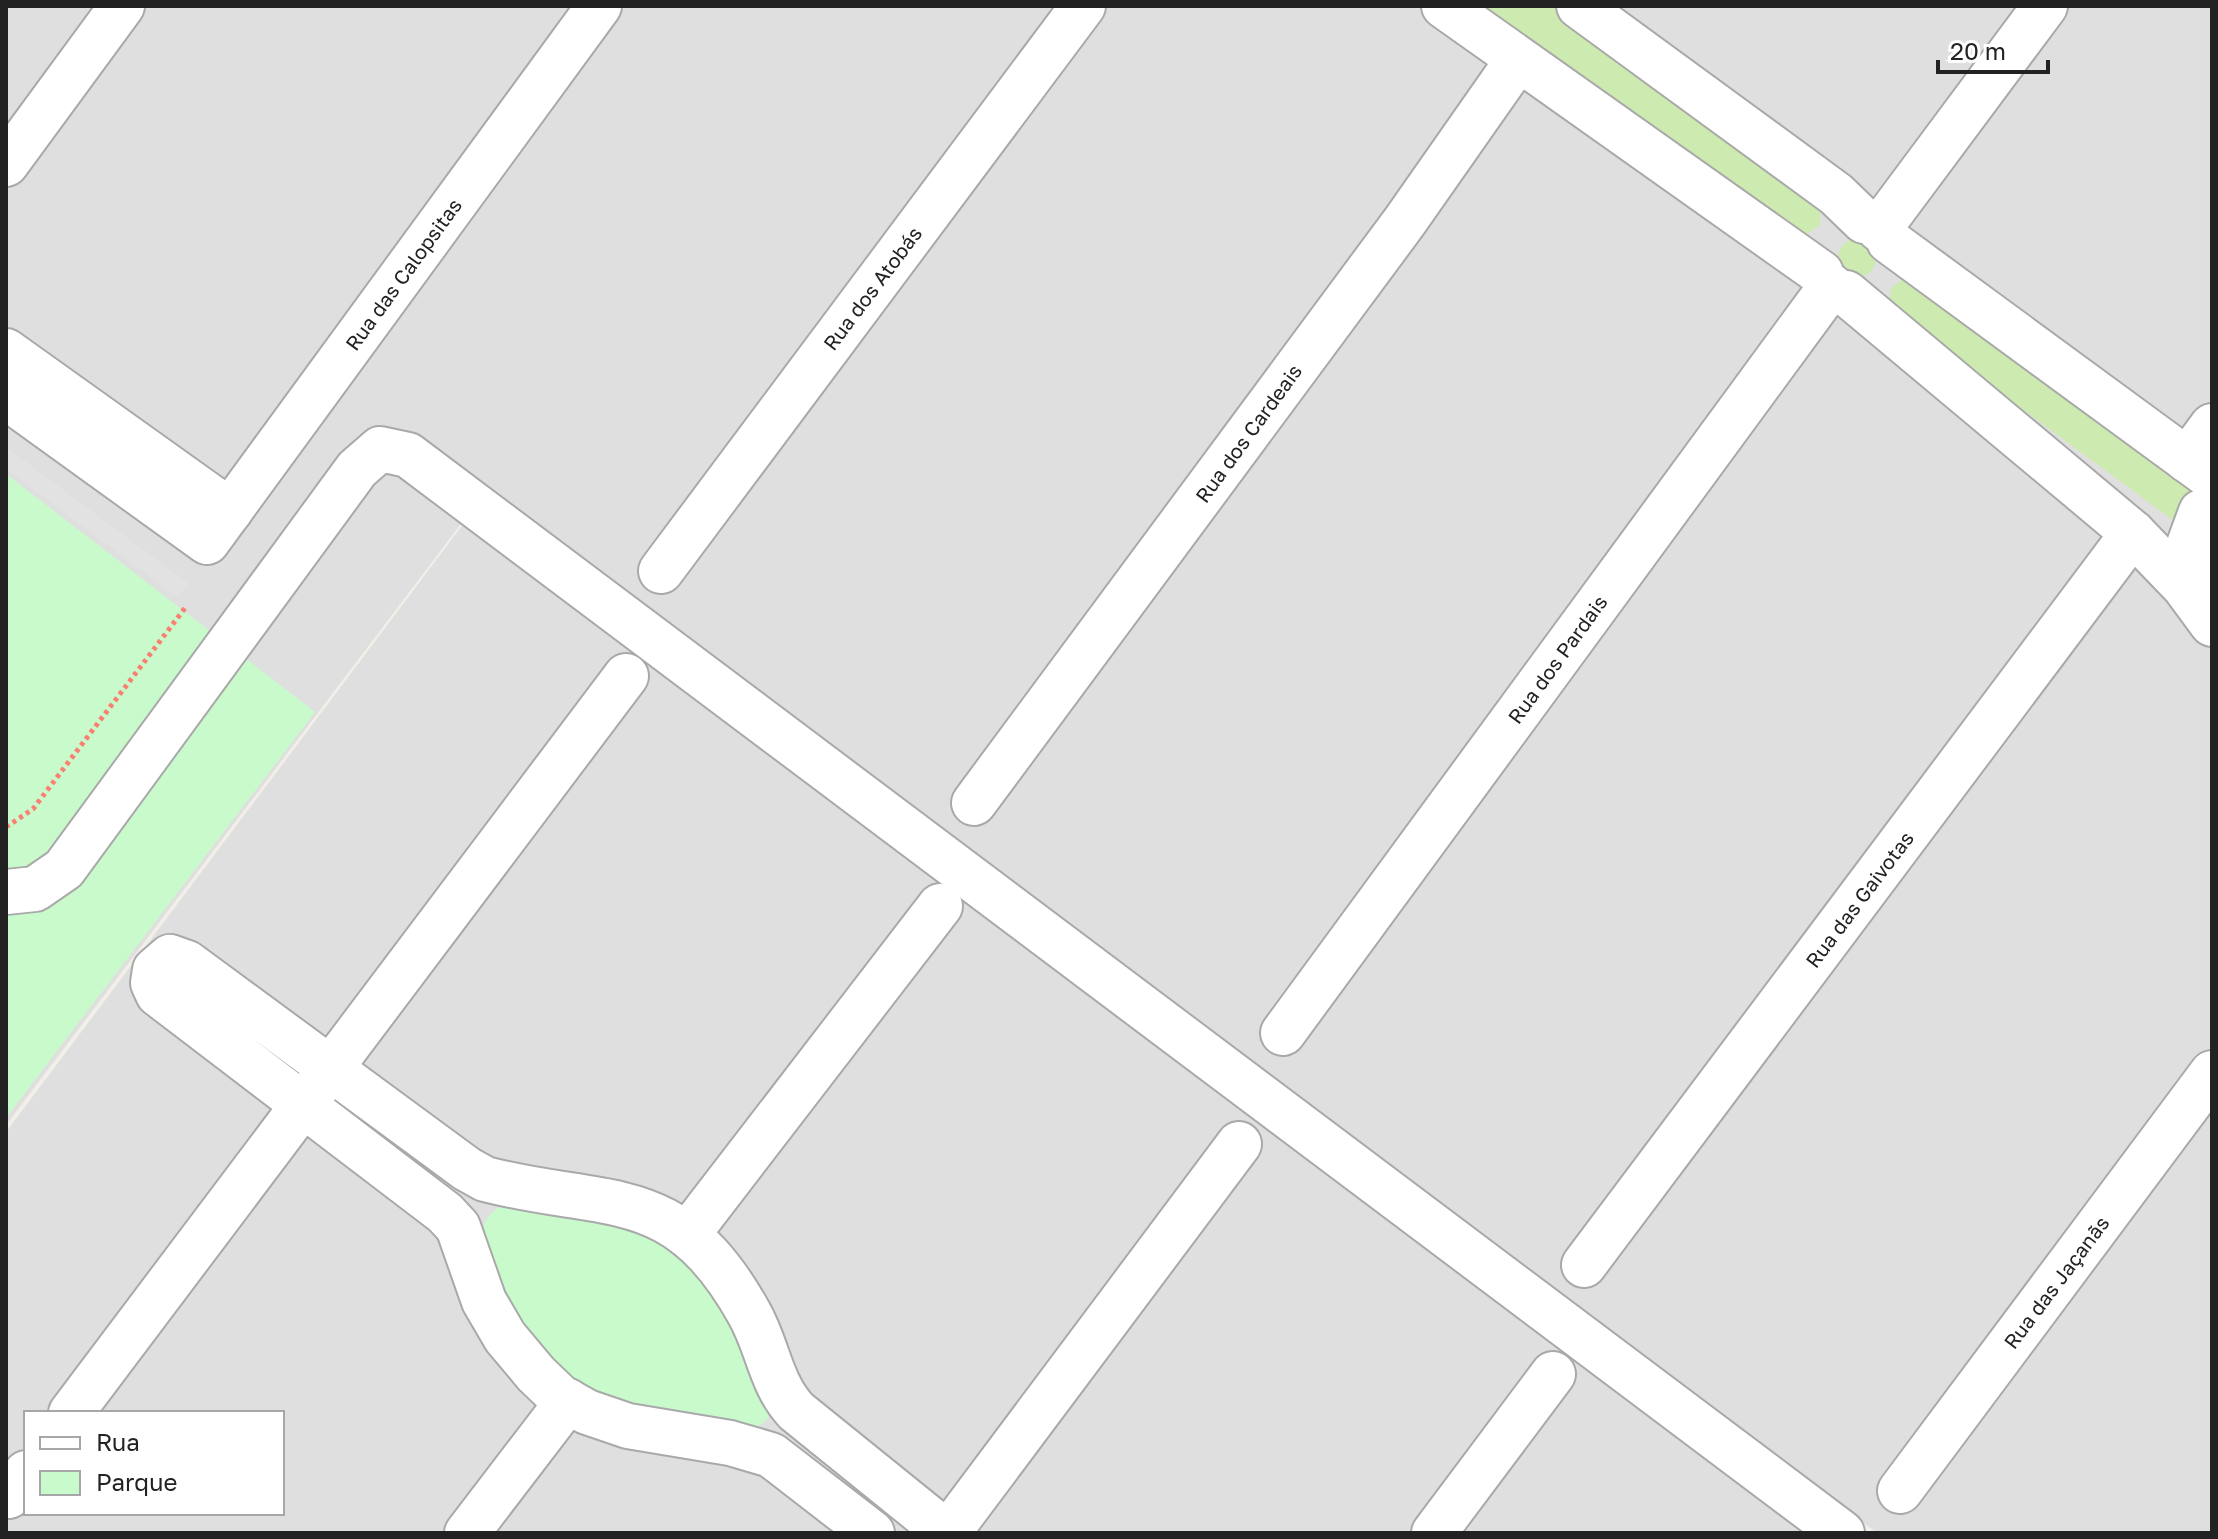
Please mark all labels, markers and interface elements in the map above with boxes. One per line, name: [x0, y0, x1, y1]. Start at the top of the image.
scale bar: [1938, 24, 2048, 74]
text: 20 m: [1950, 36, 2006, 65]
street label: Rua das Calopsitas: [340, 193, 466, 355]
street label: Rua dos Atobás: [818, 222, 926, 354]
street label: Rua dos Cardeais: [1190, 359, 1306, 507]
street label: Rua dos Pardais: [1502, 590, 1612, 728]
street label: Rua das Gaivotas: [1800, 826, 1918, 972]
street label: Rua das Jaçanãs: [1998, 1211, 2114, 1353]
legend: [24, 1411, 284, 1515]
text: Rua: [96, 1427, 140, 1456]
text: Parque: [96, 1467, 177, 1496]

